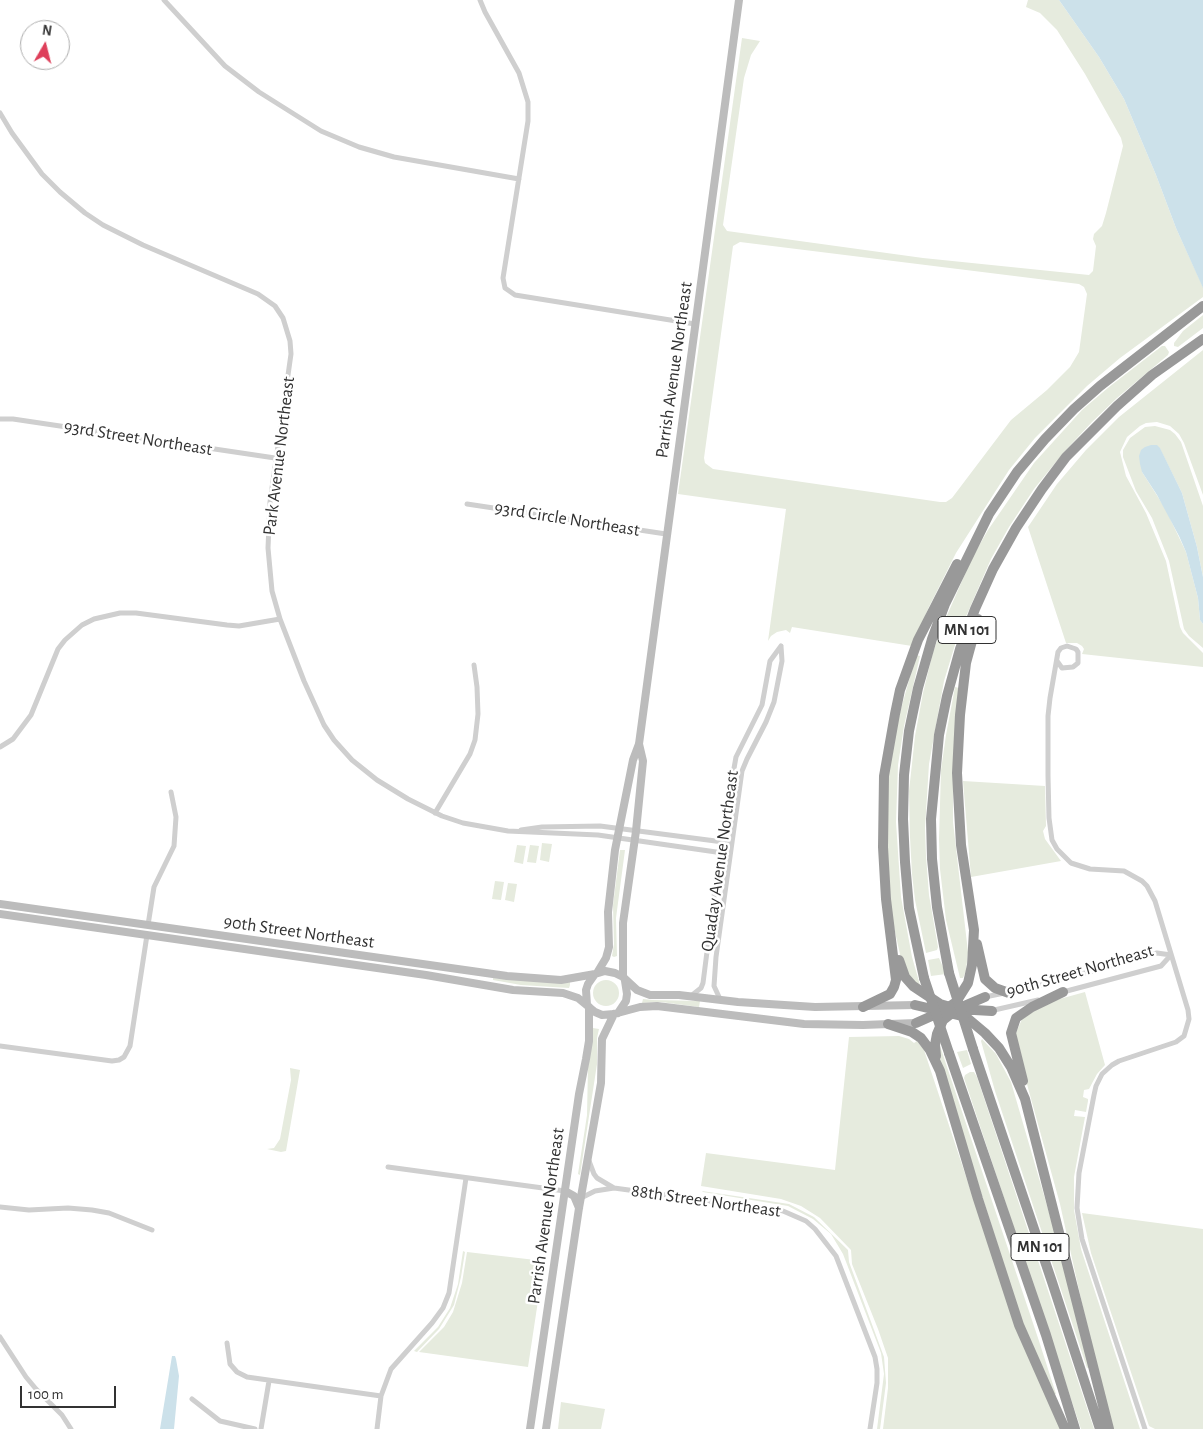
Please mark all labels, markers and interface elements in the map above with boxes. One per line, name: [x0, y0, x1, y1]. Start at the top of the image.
north arrow: [20, 20, 70, 70]
text: N: [41, 24, 53, 39]
street label: Parrish Avenue Northeast: [651, 280, 697, 460]
street label: Park Avenue Northeast: [259, 375, 299, 537]
street label: 93rd Street Northeast: [62, 416, 214, 460]
street label: 93rd Circle Northeast: [493, 497, 641, 541]
road number: MN 101: [938, 616, 996, 644]
street label: Quaday Avenue Northeast: [697, 769, 743, 953]
street label: 90th Street Northeast: [222, 911, 376, 953]
street label: 90th Street Northeast: [1004, 940, 1156, 1002]
street label: Parrish Avenue Northeast: [523, 1126, 569, 1306]
street label: 88th Street Northeast: [630, 1180, 782, 1222]
road number: MN 101: [1011, 1234, 1069, 1260]
scale bar: [22, 1376, 119, 1408]
text: 100 m: [28, 1387, 63, 1402]

